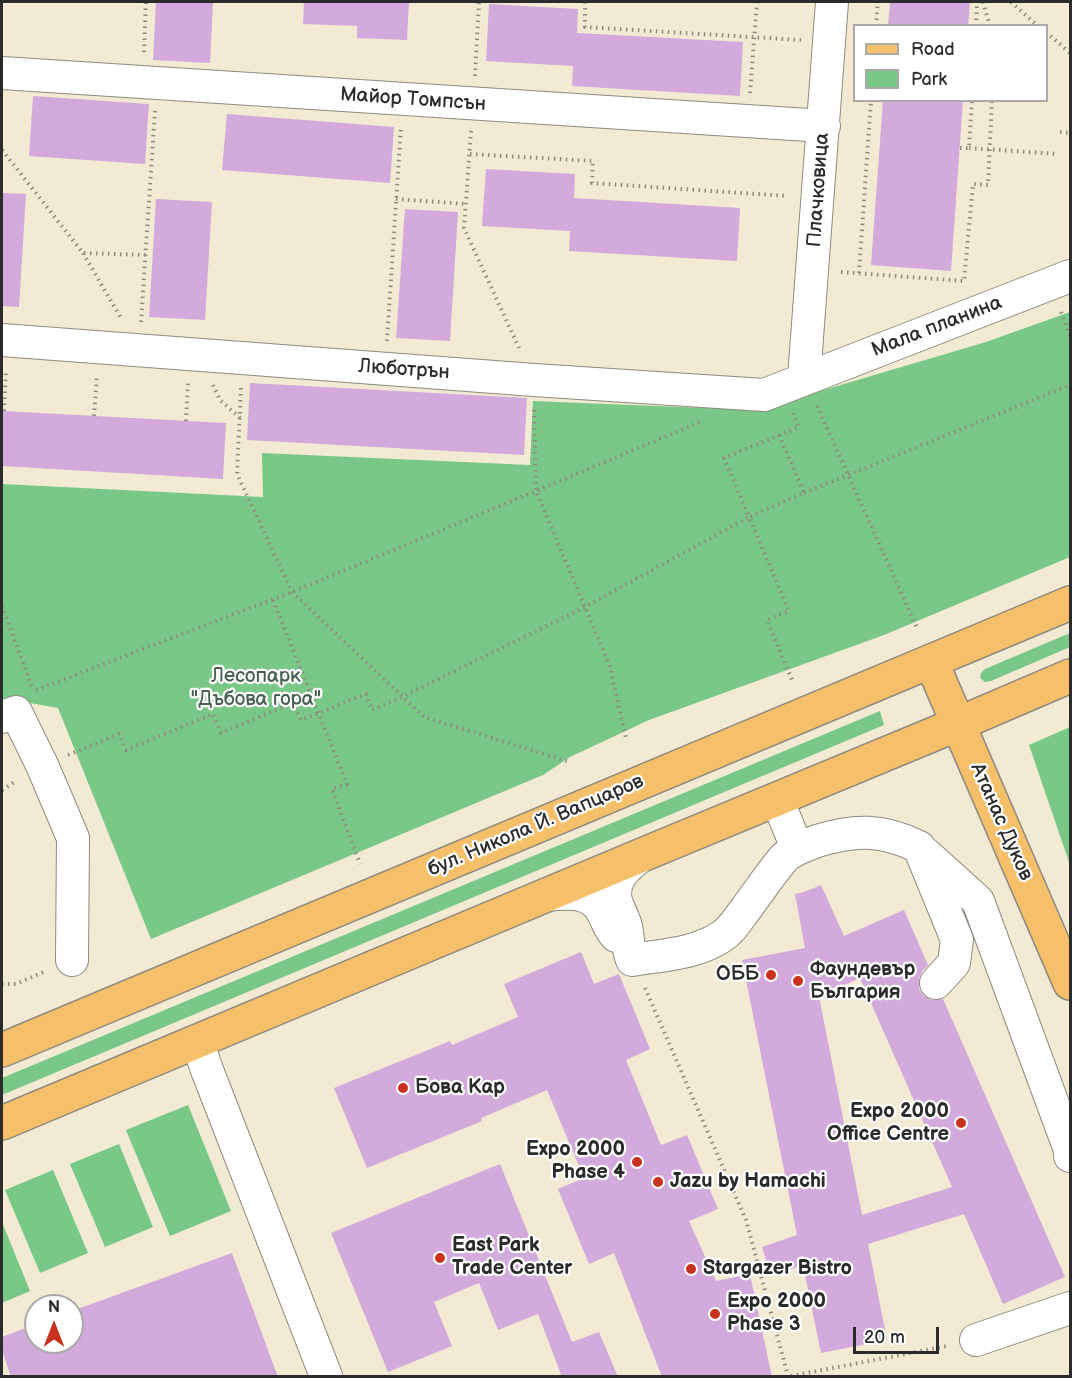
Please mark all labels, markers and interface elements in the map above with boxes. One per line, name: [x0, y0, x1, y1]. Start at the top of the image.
legend: [853, 24, 1048, 102]
text: Road: [911, 39, 955, 60]
text: Park: [911, 69, 947, 90]
street label: Майор Томпсън: [339, 83, 487, 117]
street label: Плачковица: [803, 132, 835, 248]
street label: Мала планина: [869, 291, 1005, 363]
street label: Люботрън: [358, 355, 450, 385]
park label: Лесопарк "Дъбова гора": [191, 665, 321, 712]
street label: Атанас Дуков: [964, 760, 1038, 884]
street label: бул. Никола Й. Вапцаров: [425, 770, 647, 882]
place label: Фаундевър България: [810, 958, 915, 1005]
place label: ОББ: [716, 963, 759, 987]
marker: ОББ: [764, 968, 778, 982]
marker: Фаундевър България: [791, 974, 805, 988]
place label: Бова Кар: [415, 1076, 505, 1100]
marker: Бова Кар: [396, 1081, 410, 1095]
place label: Expo 2000 Office Centre: [827, 1100, 949, 1147]
marker: Expo 2000 Office Centre: [954, 1116, 968, 1130]
place label: Expo 2000 Phase 4: [526, 1138, 625, 1185]
marker: Expo 2000 Phase 4: [630, 1155, 644, 1169]
place label: Jazu by Hamachi: [670, 1170, 826, 1194]
marker: Jazu by Hamachi: [651, 1175, 665, 1189]
place label: East Park Trade Center: [452, 1234, 572, 1281]
marker: East Park Trade Center: [433, 1251, 447, 1265]
place label: Stargazer Bistro: [703, 1257, 852, 1281]
marker: Stargazer Bistro: [684, 1262, 698, 1276]
place label: Expo 2000 Phase 3: [727, 1290, 826, 1337]
north arrow: [24, 1294, 84, 1354]
text: N: [48, 1298, 60, 1317]
marker: Expo 2000 Phase 3: [708, 1307, 722, 1321]
scale bar: [856, 1315, 942, 1353]
text: 20 m: [864, 1327, 905, 1348]

